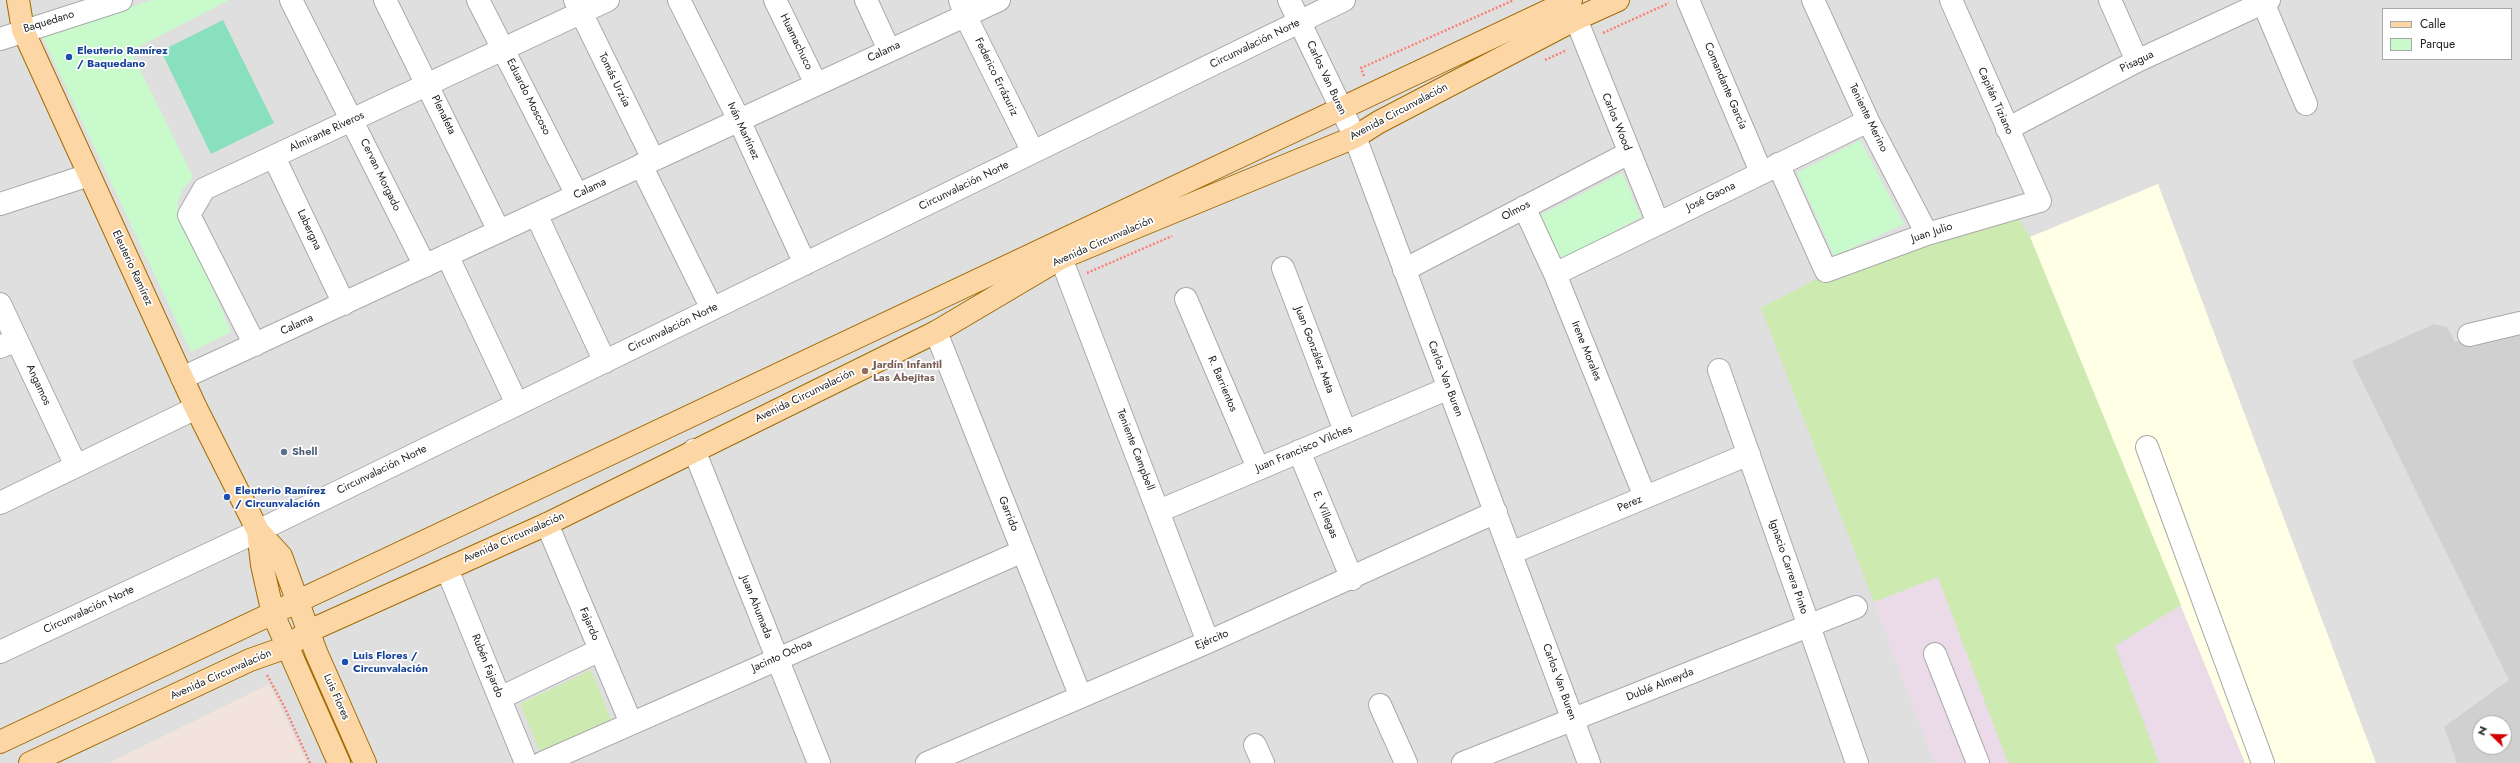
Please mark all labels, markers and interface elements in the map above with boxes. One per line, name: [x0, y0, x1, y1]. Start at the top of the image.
street label: Baquedano: [22, 8, 76, 36]
legend: [2382, 8, 2512, 60]
street label: Huamachuco: [777, 12, 815, 72]
text: Calle: [2420, 15, 2446, 33]
street label: Circunvalación Norte: [1208, 16, 1302, 72]
text: Parque: [2420, 35, 2455, 53]
street label: Federico Errázuriz: [971, 36, 1021, 118]
street label: Calama: [866, 39, 902, 65]
street label: Carlos Van Buren: [1303, 39, 1349, 117]
street label: Comandante García: [1701, 41, 1749, 131]
place label: Eleuterio Ramírez / Baquedano: [77, 44, 168, 70]
street label: Pisagua: [2118, 48, 2156, 76]
street label: Tomás Urzúa: [595, 51, 633, 109]
marker: Eleuterio Ramírez / Baquedano: [64, 52, 74, 62]
street label: Eduardo Moscoso: [503, 57, 553, 137]
street label: Capitán Tiziano: [1974, 65, 2016, 137]
street label: Avenida Circunvalación: [1348, 81, 1450, 143]
street label: Teniente Merino: [1846, 82, 1890, 154]
street label: Carlos Wood: [1598, 91, 1634, 153]
street label: Plenafeta: [428, 93, 458, 137]
street label: Iván Martínez: [724, 100, 762, 162]
street label: Almirante Riveros: [287, 109, 367, 155]
street label: Cervan Morgado: [357, 137, 403, 213]
street label: Circunvalación Norte: [917, 158, 1011, 214]
street label: Calama: [572, 176, 608, 202]
street label: José Gaona: [1684, 179, 1738, 215]
street label: Olmos: [1500, 198, 1532, 224]
street label: Labergna: [294, 208, 324, 252]
street label: Avenida Circunvalación: [1050, 214, 1156, 270]
street label: Juan Julio: [1910, 220, 1954, 246]
street label: Eleuterio Ramírez: [109, 228, 155, 308]
street label: Circunvalación Norte: [626, 300, 720, 356]
street label: Juan González Mata: [1291, 305, 1337, 395]
street label: Calama: [279, 312, 315, 338]
street label: Irene Morales: [1568, 319, 1604, 383]
street label: Carlos Van Buren: [1424, 339, 1466, 419]
street label: R. Barrientos: [1204, 354, 1240, 414]
place label: Jardín Infantil Las Abejitas: [873, 358, 942, 384]
street label: Angamos: [23, 362, 53, 408]
street label: Avenida Circunvalación: [753, 366, 857, 426]
marker: Jardín Infantil Las Abejitas: [860, 366, 870, 376]
street label: Teniente Campbell: [1113, 407, 1157, 493]
street label: Juan Francisco Vilches: [1254, 423, 1354, 475]
street label: Circunvalación Norte: [335, 442, 429, 498]
place label: Shell: [292, 445, 317, 459]
marker: Shell: [279, 447, 289, 457]
place label: Eleuterio Ramírez / Circunvalación: [235, 484, 326, 510]
street label: E. Villegas: [1310, 490, 1340, 540]
marker: Eleuterio Ramírez / Circunvalación: [222, 492, 232, 502]
street label: Perez: [1616, 493, 1644, 515]
street label: Garrido: [995, 495, 1021, 533]
street label: Avenida Circunvalación: [461, 510, 567, 566]
street label: Ignacio Carrera Pinto: [1766, 518, 1810, 616]
street label: Juan Ahumada: [737, 573, 775, 641]
street label: Circunvalación Norte: [42, 583, 136, 637]
street label: Fajardo: [576, 606, 602, 642]
street label: Ejército: [1193, 627, 1231, 653]
street label: Rubén Fajardo: [468, 632, 506, 700]
street label: Jacinto Ochoa: [750, 637, 814, 675]
street label: Carlos Van Buren: [1539, 642, 1579, 722]
street label: Avenida Circunvalación: [168, 647, 274, 703]
place label: Luis Flores / Circunvalación: [353, 649, 428, 675]
marker: Luis Flores / Circunvalación: [340, 657, 350, 667]
street label: Dublé Almeyda: [1624, 666, 1696, 704]
street label: Luis Flores: [320, 672, 352, 722]
north arrow: [2472, 715, 2512, 755]
text: N: [2473, 724, 2491, 738]

